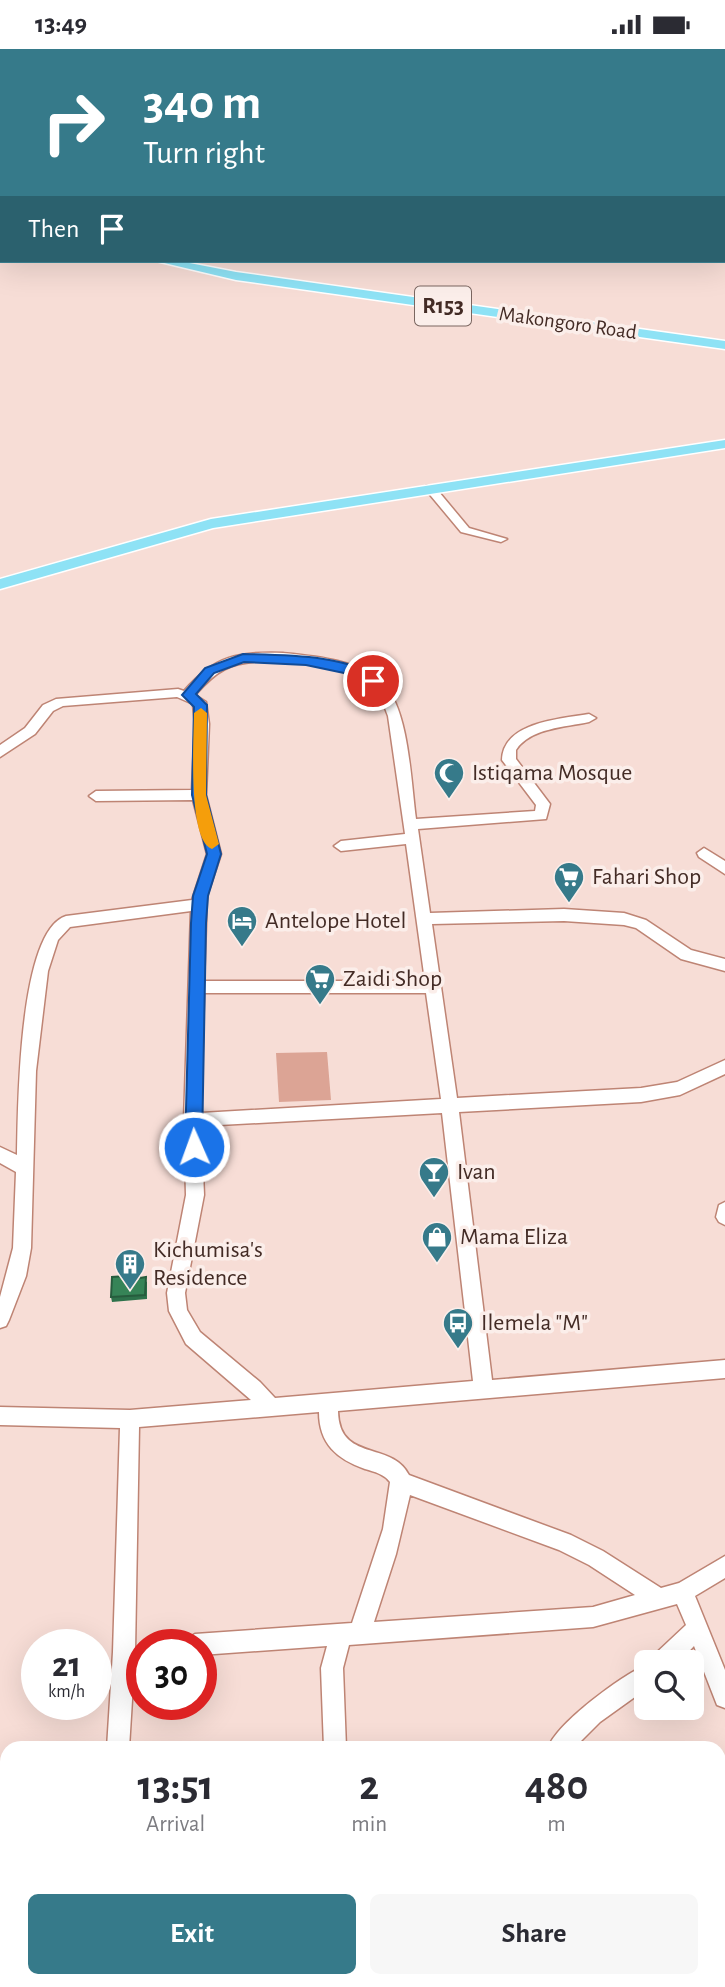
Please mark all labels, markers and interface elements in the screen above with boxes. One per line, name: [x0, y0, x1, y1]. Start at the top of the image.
text: 13:49: [35, 11, 87, 37]
icon: right: [28, 77, 119, 168]
text: 340 m: [143, 79, 261, 128]
text: Turn right: [143, 137, 265, 169]
icon: arrive: [93, 210, 131, 248]
text: Then: [28, 216, 79, 242]
road number: R153: [415, 287, 471, 325]
street label: Makongoro Road: [498, 303, 638, 343]
pin: [343, 651, 403, 711]
icon: arrive: [354, 662, 392, 700]
mosque icon: Istiqama Mosque: [432, 756, 466, 800]
place label: Istiqama Mosque: [472, 761, 632, 785]
supermarket icon: Fahari Shop: [552, 860, 586, 904]
place label: Fahari Shop: [592, 865, 701, 889]
hotel icon: Antelope Hotel: [225, 904, 259, 948]
place label: Antelope Hotel: [265, 909, 406, 933]
supermarket icon: Zaidi Shop: [303, 962, 337, 1006]
place label: Zaidi Shop: [343, 967, 442, 991]
position arrow: [157, 1110, 231, 1184]
bar icon: Ivan: [417, 1155, 451, 1199]
place label: Ivan: [457, 1160, 496, 1184]
shop icon: Mama Eliza: [420, 1220, 454, 1264]
place label: Mama Eliza: [460, 1225, 568, 1249]
place label: Kichumisa's Residence: [153, 1238, 263, 1290]
building icon: Kichumisa's Residence: [113, 1247, 147, 1291]
bus stop icon: Ilemela "M": [441, 1306, 475, 1350]
place label: Ilemela "M": [481, 1311, 588, 1335]
speed limit sign: 30: [126, 1629, 217, 1720]
text: 21: [52, 1648, 81, 1683]
map controls: [634, 1650, 704, 1720]
button: search: [634, 1650, 704, 1720]
text: km/h: [48, 1683, 85, 1701]
text: 13:51: [138, 1765, 214, 1807]
text: 2: [359, 1765, 379, 1807]
text: 480: [525, 1765, 588, 1807]
text: Arrival: [146, 1813, 205, 1836]
text: min: [351, 1813, 387, 1836]
text: m: [547, 1813, 566, 1836]
button: Exit: [28, 1894, 356, 1974]
button: Share: [370, 1894, 698, 1974]

